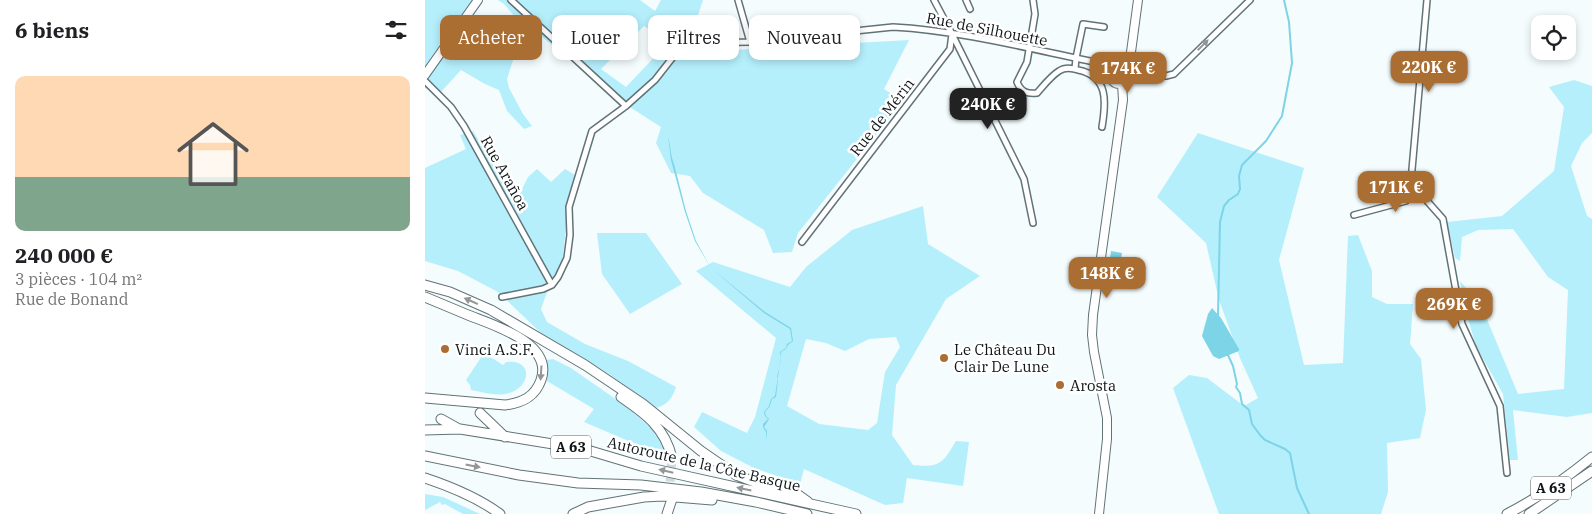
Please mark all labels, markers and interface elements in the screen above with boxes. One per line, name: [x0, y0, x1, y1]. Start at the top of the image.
street label: Rue de Silhouette: [925, 8, 1049, 50]
chip: Acheter: [440, 15, 542, 60]
chip: Louer: [552, 15, 638, 60]
chip: Filtres: [648, 15, 739, 60]
chip: Nouveau: [749, 15, 860, 60]
map controls: [1531, 15, 1576, 60]
button: locate: [1531, 15, 1576, 60]
text: 6 biens: [15, 16, 89, 44]
icon: filters: [382, 16, 410, 44]
one-way arrow: [1197, 39, 1209, 51]
pin: 220K €: [1388, 51, 1470, 93]
pin: 174K €: [1087, 52, 1169, 94]
text: 220K €: [1402, 57, 1456, 77]
text: 174K €: [1101, 58, 1155, 78]
street label: Rue de Mérin: [846, 74, 919, 160]
pin: 240K €: [947, 88, 1029, 130]
text: 240K €: [961, 94, 1015, 114]
icon: home: [168, 109, 258, 199]
street label: Rue Arañoa: [477, 132, 533, 214]
pin: 171K €: [1355, 170, 1437, 213]
text: 171K €: [1369, 177, 1423, 197]
text: 240 000 €: [15, 241, 113, 269]
pin: 148K €: [1066, 256, 1148, 299]
text: 148K €: [1080, 263, 1134, 283]
text: 3 pièces · 104 m²: [15, 269, 142, 289]
pin: 269K €: [1413, 288, 1495, 330]
text: Rue de Bonand: [15, 289, 129, 309]
text: 269K €: [1427, 294, 1481, 314]
one-way arrow: [464, 297, 478, 305]
place label: Vinci A.S.F.: [455, 340, 534, 359]
place label: Le Château Du Clair De Lune: [954, 340, 1056, 376]
marker: Vinci A.S.F.: [439, 343, 451, 355]
marker: Le Château Du Clair De Lune: [938, 352, 950, 364]
one-way arrow: [536, 365, 544, 381]
place label: Arosta: [1070, 376, 1116, 395]
marker: Arosta: [1054, 379, 1066, 391]
street label: Autoroute de la Côte Basque: [606, 432, 802, 496]
road number: A 63: [551, 436, 591, 458]
one-way arrow: [465, 462, 480, 470]
one-way arrow: [659, 467, 674, 475]
road number: A 63: [1531, 476, 1571, 499]
one-way arrow: [735, 484, 751, 492]

